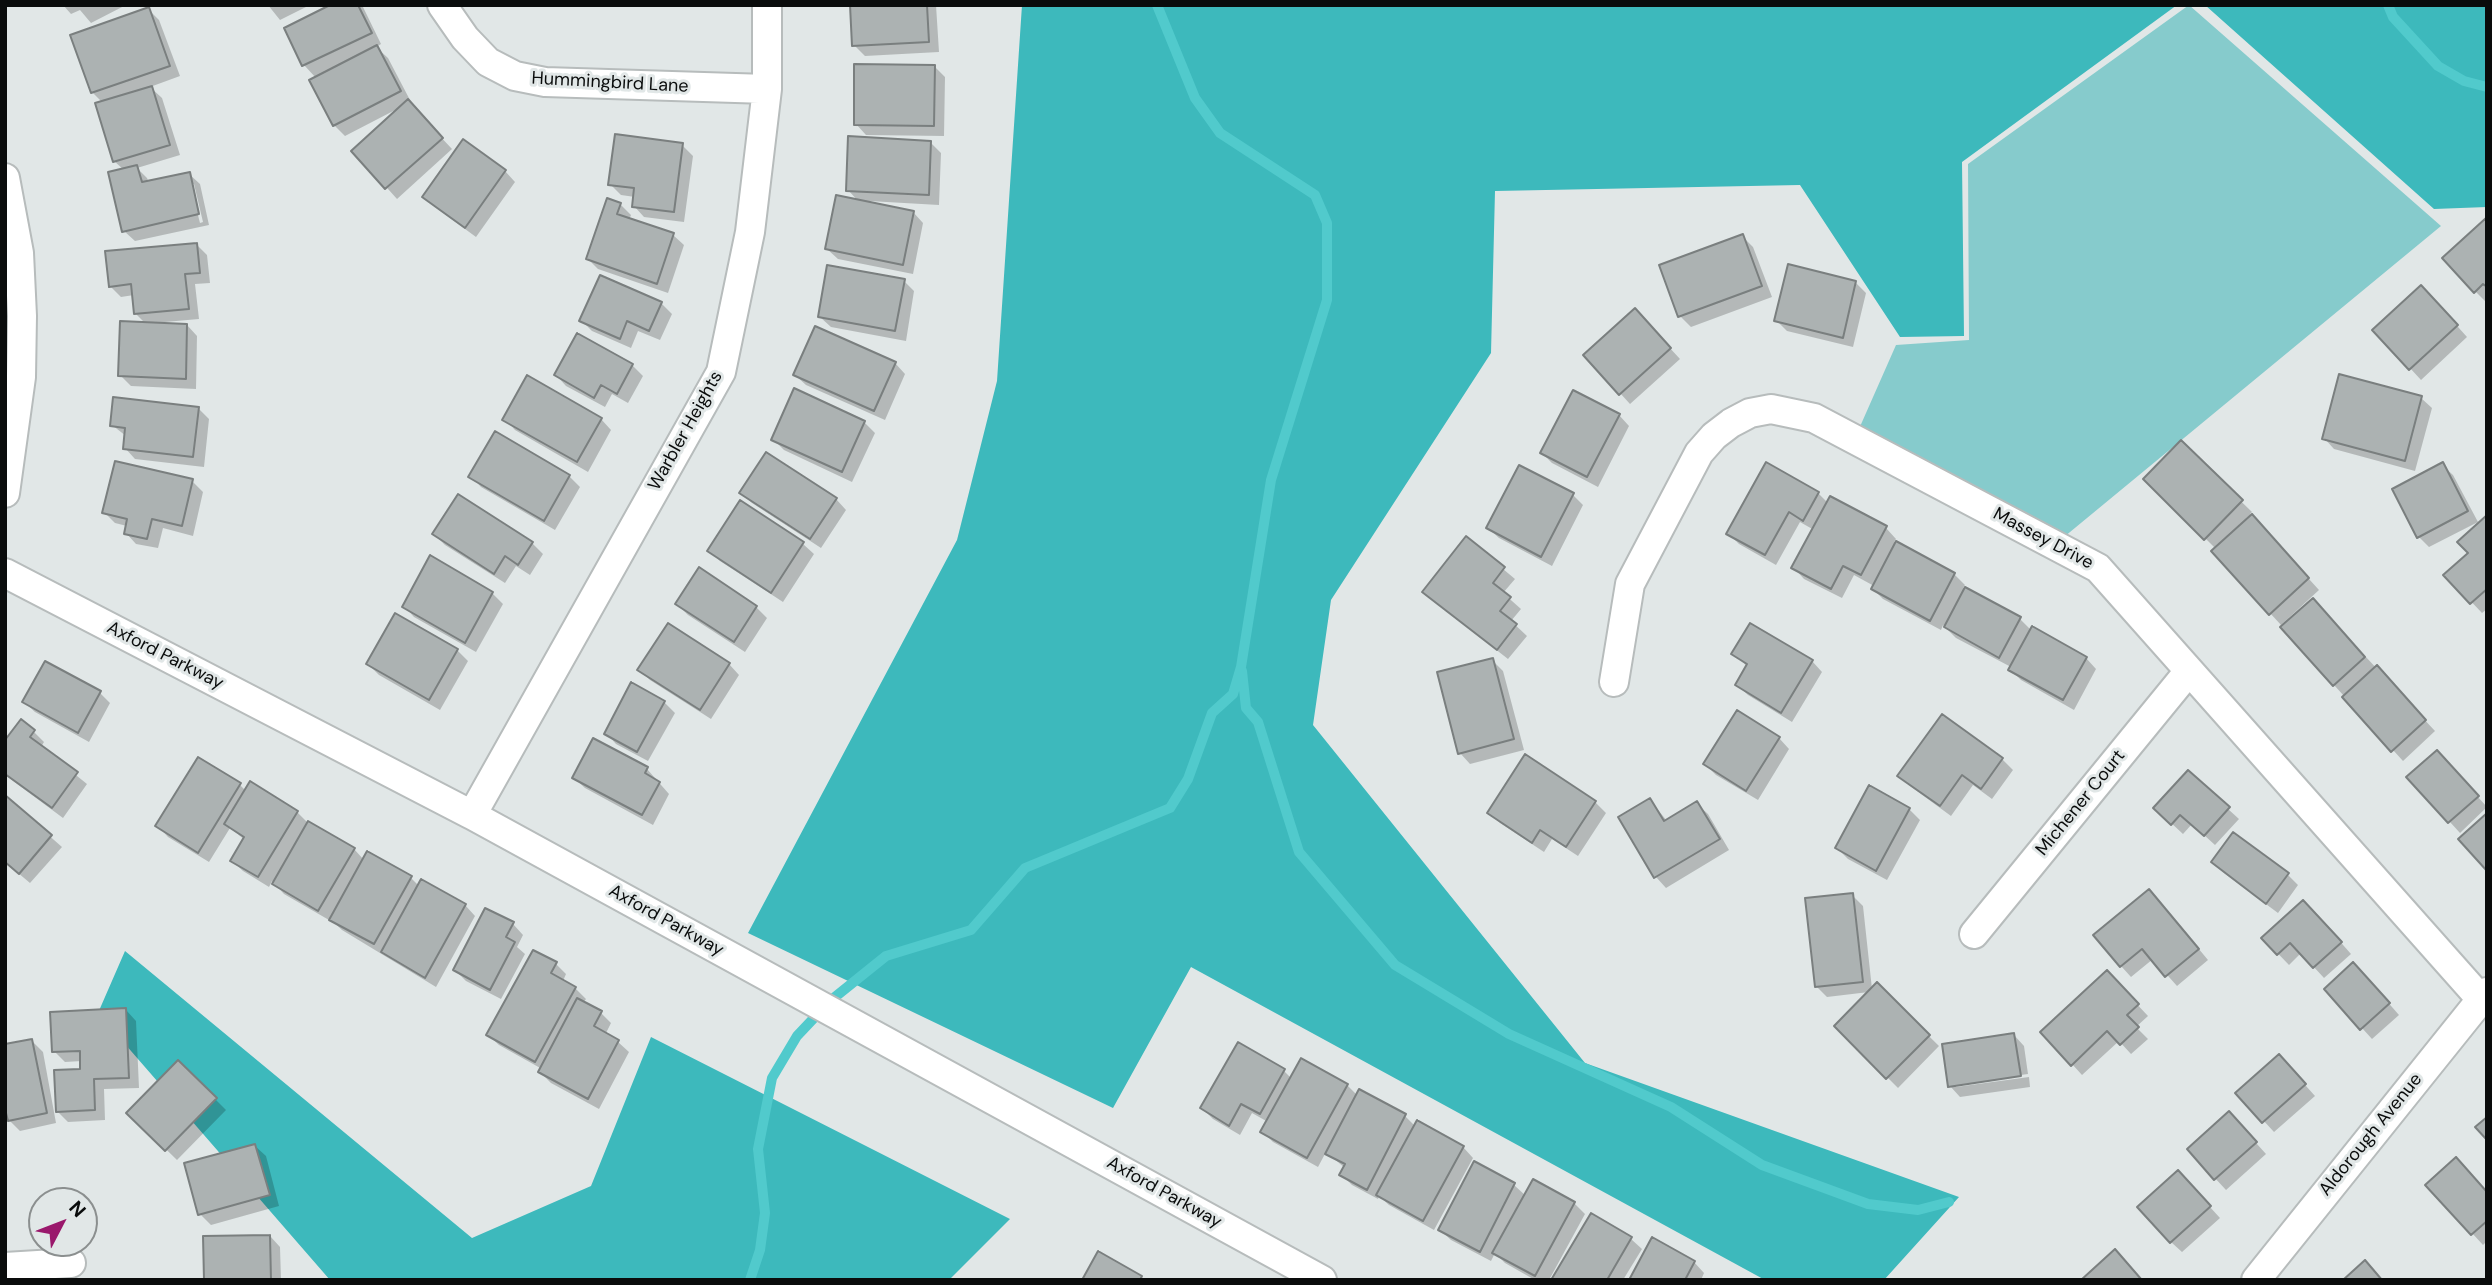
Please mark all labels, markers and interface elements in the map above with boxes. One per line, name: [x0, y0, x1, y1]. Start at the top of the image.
street label: Hummingbird Lane: [531, 68, 689, 98]
street label: Warbler Heights: [644, 367, 728, 495]
street label: Massey Drive: [1989, 504, 2097, 574]
street label: Axford Parkway: [103, 617, 227, 695]
street label: Michener Court: [2032, 746, 2130, 860]
street label: Axford Parkway: [605, 880, 727, 962]
street label: Aldorough Avenue: [2315, 1069, 2427, 1201]
street label: Axford Parkway: [1103, 1152, 1225, 1234]
north arrow: [28, 1187, 98, 1257]
text: N: [64, 1195, 91, 1222]

